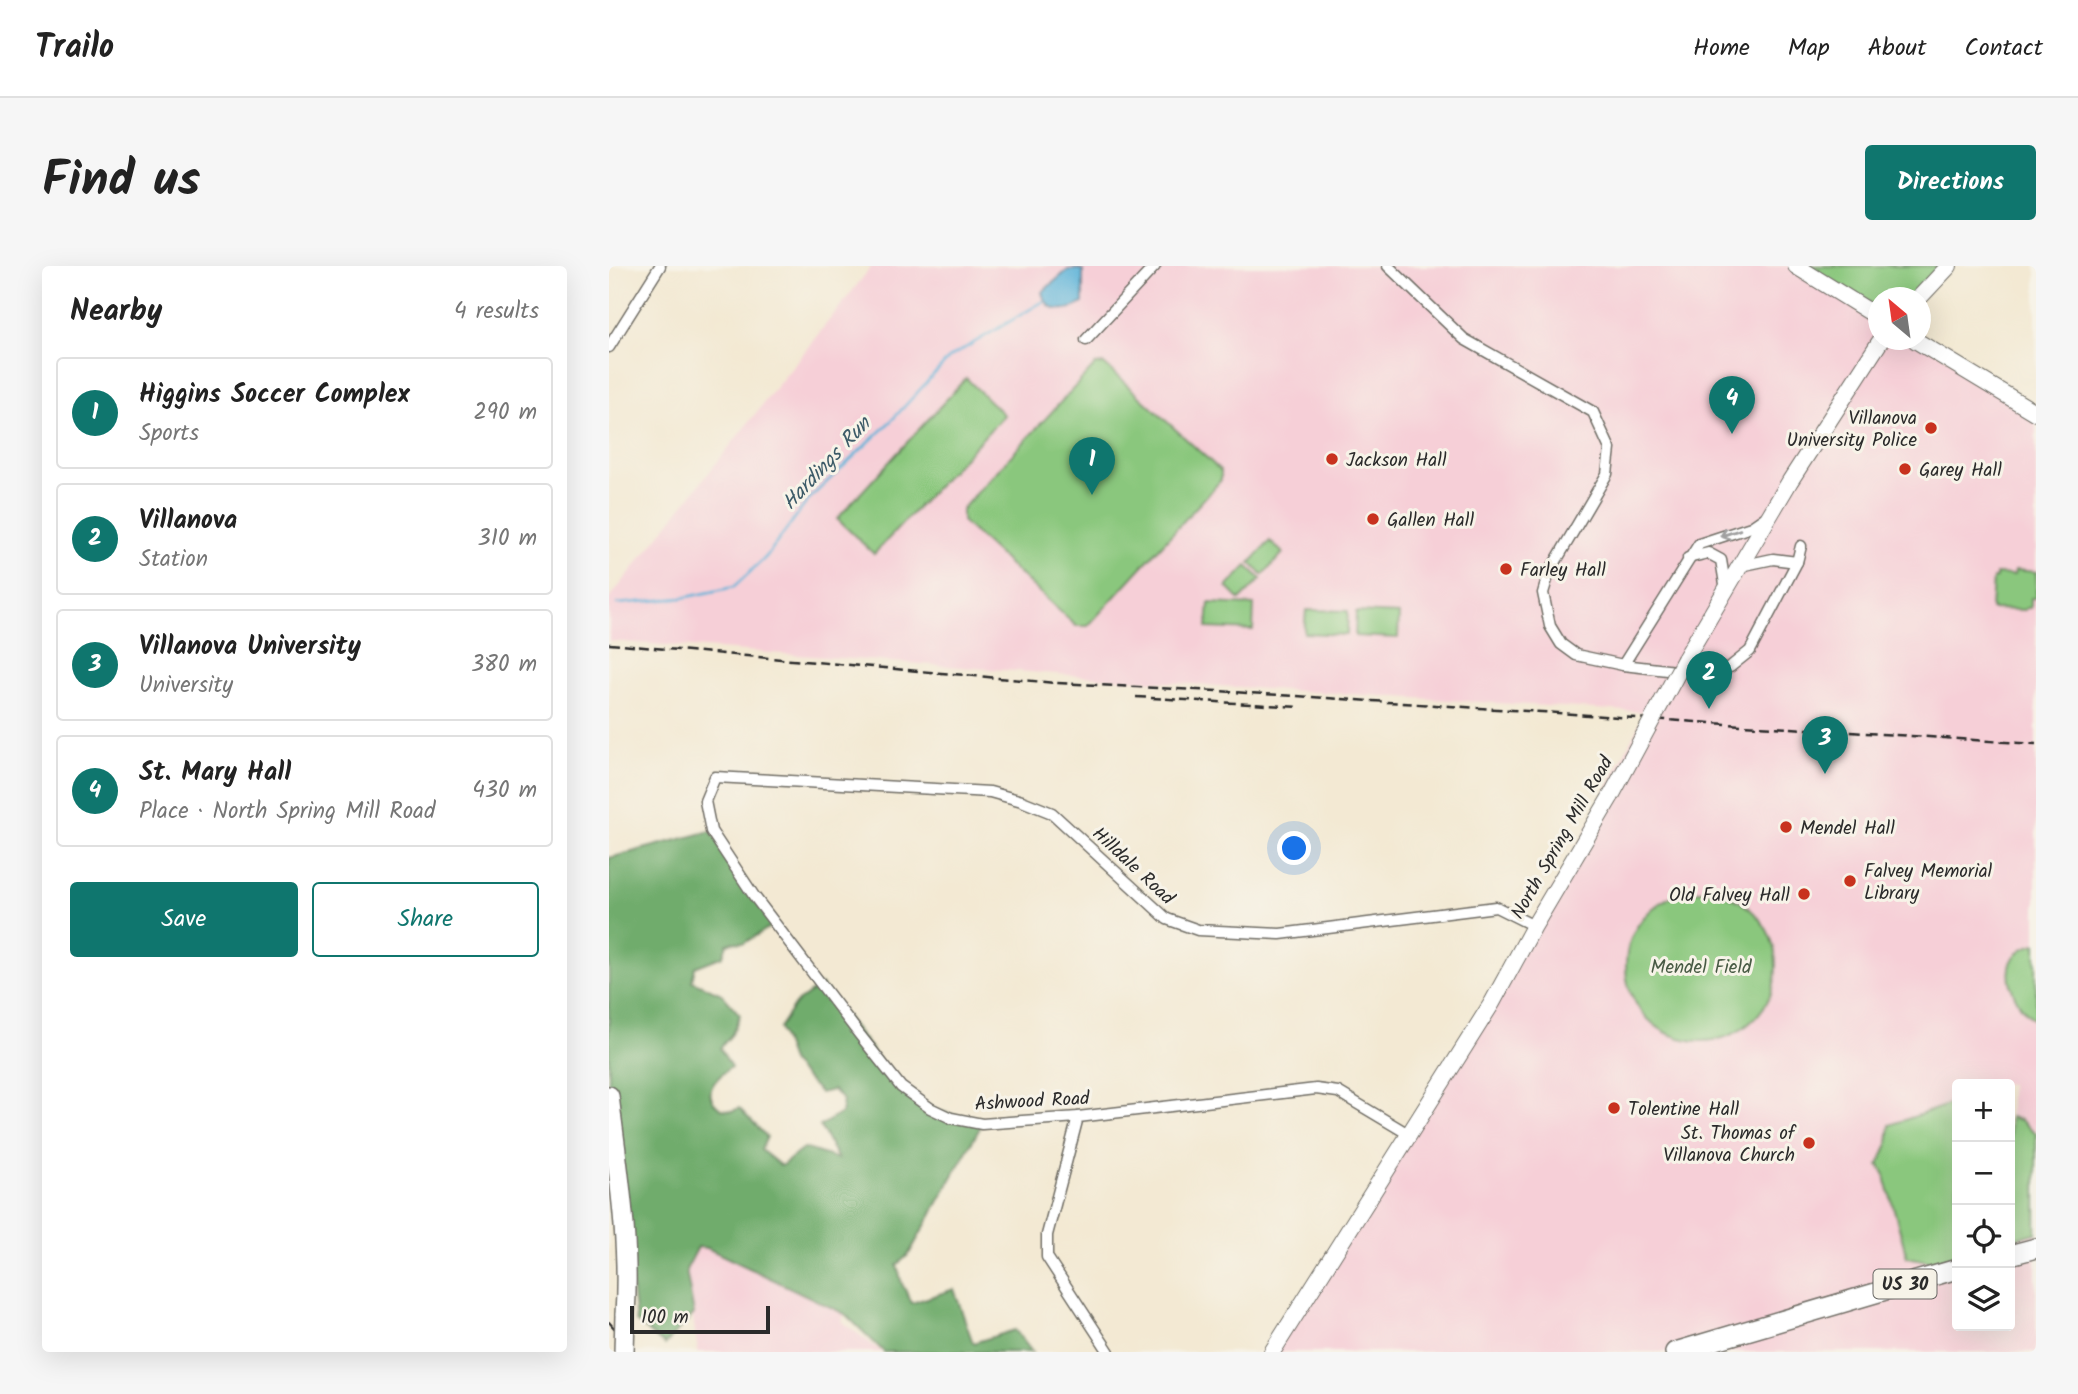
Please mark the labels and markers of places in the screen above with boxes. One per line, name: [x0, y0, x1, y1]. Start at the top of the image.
pin: 4: [1709, 376, 1755, 434]
place label: Villanova University Police: [1787, 404, 1917, 456]
marker: Villanova University Police: [1923, 420, 1939, 436]
pin: 1: [1069, 437, 1115, 495]
place label: Jackson Hall: [1346, 446, 1447, 476]
marker: Jackson Hall: [1324, 451, 1340, 467]
place label: Garey Hall: [1919, 456, 2002, 486]
marker: Garey Hall: [1897, 461, 1913, 477]
place label: Gallen Hall: [1387, 506, 1474, 536]
marker: Gallen Hall: [1365, 511, 1381, 527]
place label: Farley Hall: [1520, 556, 1606, 586]
marker: Farley Hall: [1498, 561, 1514, 577]
pin: 2: [1686, 651, 1732, 709]
pin: 3: [1802, 716, 1848, 774]
place label: Mendel Hall: [1800, 814, 1895, 844]
marker: Mendel Hall: [1778, 819, 1794, 835]
place label: Falvey Memorial Library: [1864, 857, 1993, 909]
marker: Falvey Memorial Library: [1842, 873, 1858, 889]
place label: Old Falvey Hall: [1669, 881, 1790, 911]
marker: Old Falvey Hall: [1796, 886, 1812, 902]
place label: Tolentine Hall: [1628, 1095, 1740, 1125]
marker: Tolentine Hall: [1606, 1100, 1622, 1116]
place label: St. Thomas of Villanova Church: [1663, 1119, 1797, 1171]
marker: St. Thomas of Villanova Church: [1801, 1135, 1817, 1151]

